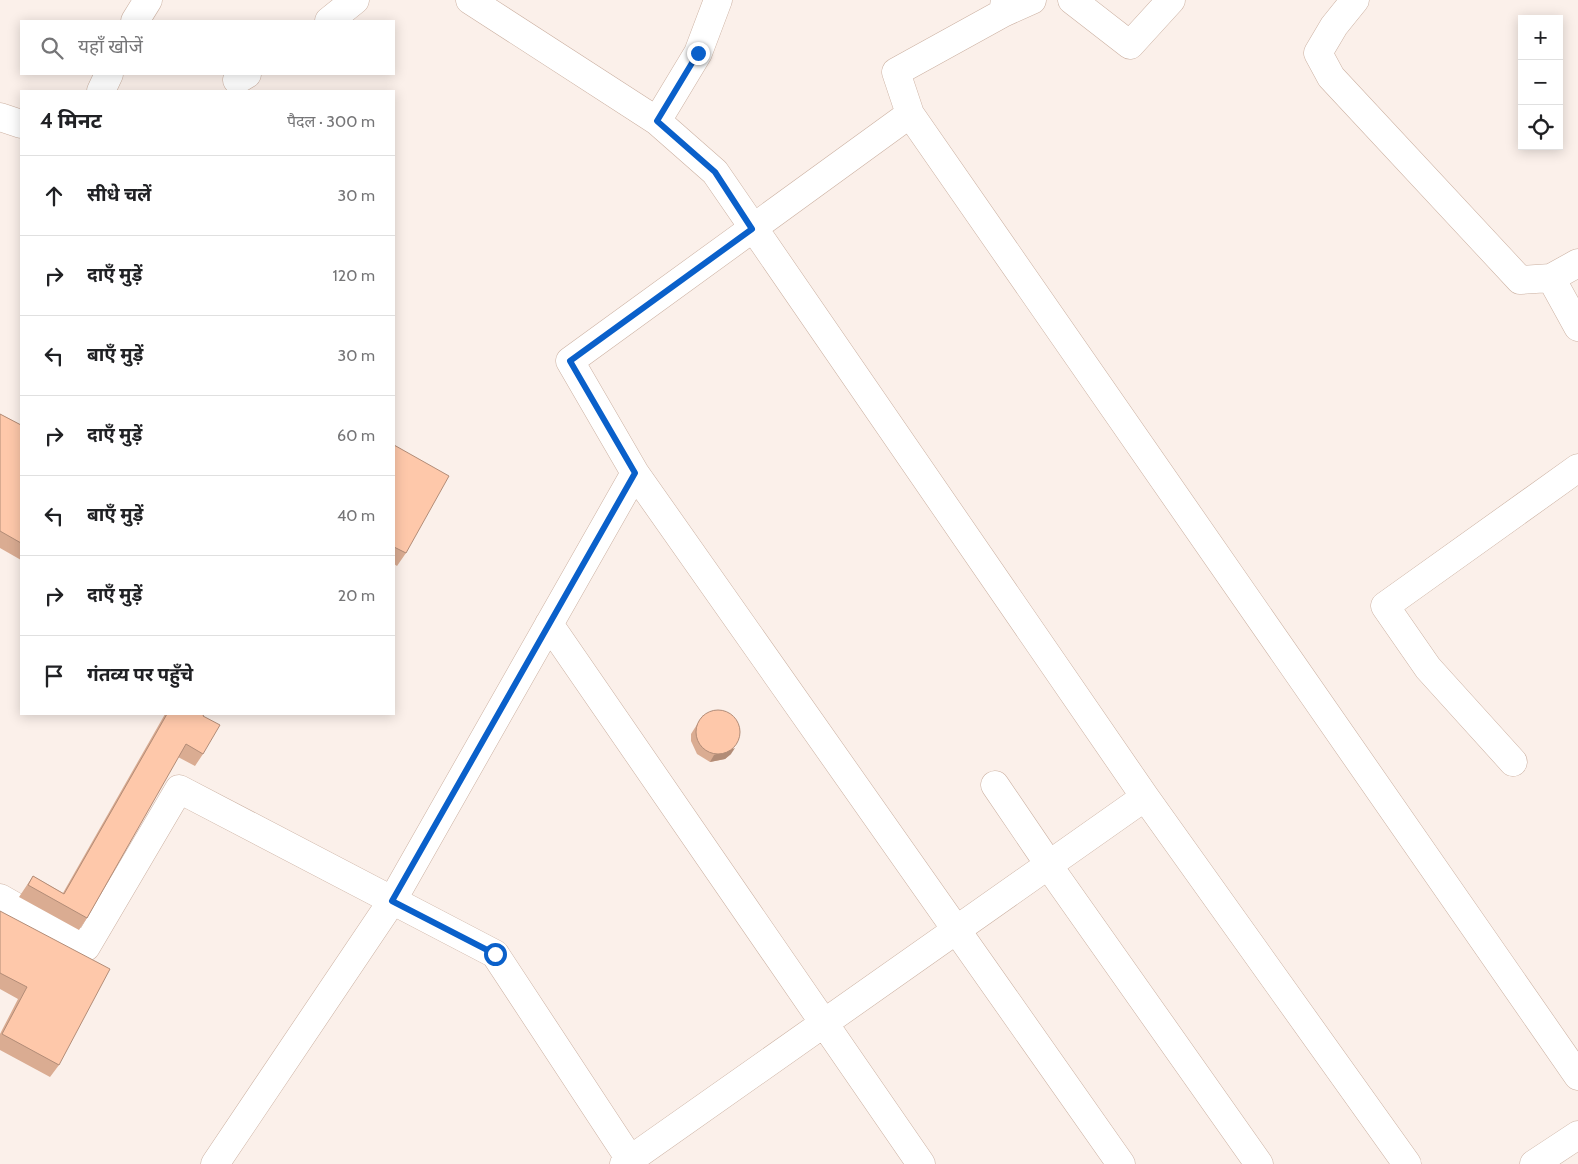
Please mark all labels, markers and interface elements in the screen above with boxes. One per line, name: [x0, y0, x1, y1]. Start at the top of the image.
map controls: [1518, 15, 1563, 150]
button: +: [1518, 15, 1563, 60]
search box: [20, 20, 395, 75]
icon: search: [38, 34, 66, 62]
text: यहाँ खोजें: [78, 35, 143, 58]
route end: [687, 42, 710, 65]
button: −: [1518, 60, 1563, 105]
button: locate: [1518, 105, 1563, 150]
text: 4 मिनट: [40, 108, 102, 133]
text: पैदल · 300 m: [287, 112, 375, 131]
icon: ahead: [40, 182, 68, 210]
text: सीधे चलें: [87, 183, 151, 206]
text: 30 m: [338, 186, 375, 205]
icon: right: [40, 262, 68, 290]
text: दाएँ मुड़ें: [87, 263, 142, 286]
text: 120 m: [333, 266, 375, 285]
icon: left: [40, 342, 68, 370]
text: बाएँ मुड़ें: [87, 343, 143, 366]
text: 30 m: [338, 346, 375, 365]
icon: right: [40, 422, 68, 450]
text: दाएँ मुड़ें: [87, 423, 142, 446]
text: 60 m: [337, 426, 375, 445]
icon: left: [40, 502, 68, 530]
text: बाएँ मुड़ें: [87, 503, 143, 526]
text: 40 m: [337, 506, 375, 525]
icon: right: [40, 582, 68, 610]
text: दाएँ मुड़ें: [87, 583, 142, 606]
text: 20 m: [338, 586, 375, 605]
icon: arrive: [40, 662, 68, 690]
text: गंतव्य पर पहुँचे: [87, 663, 193, 686]
route start: [484, 943, 507, 966]

